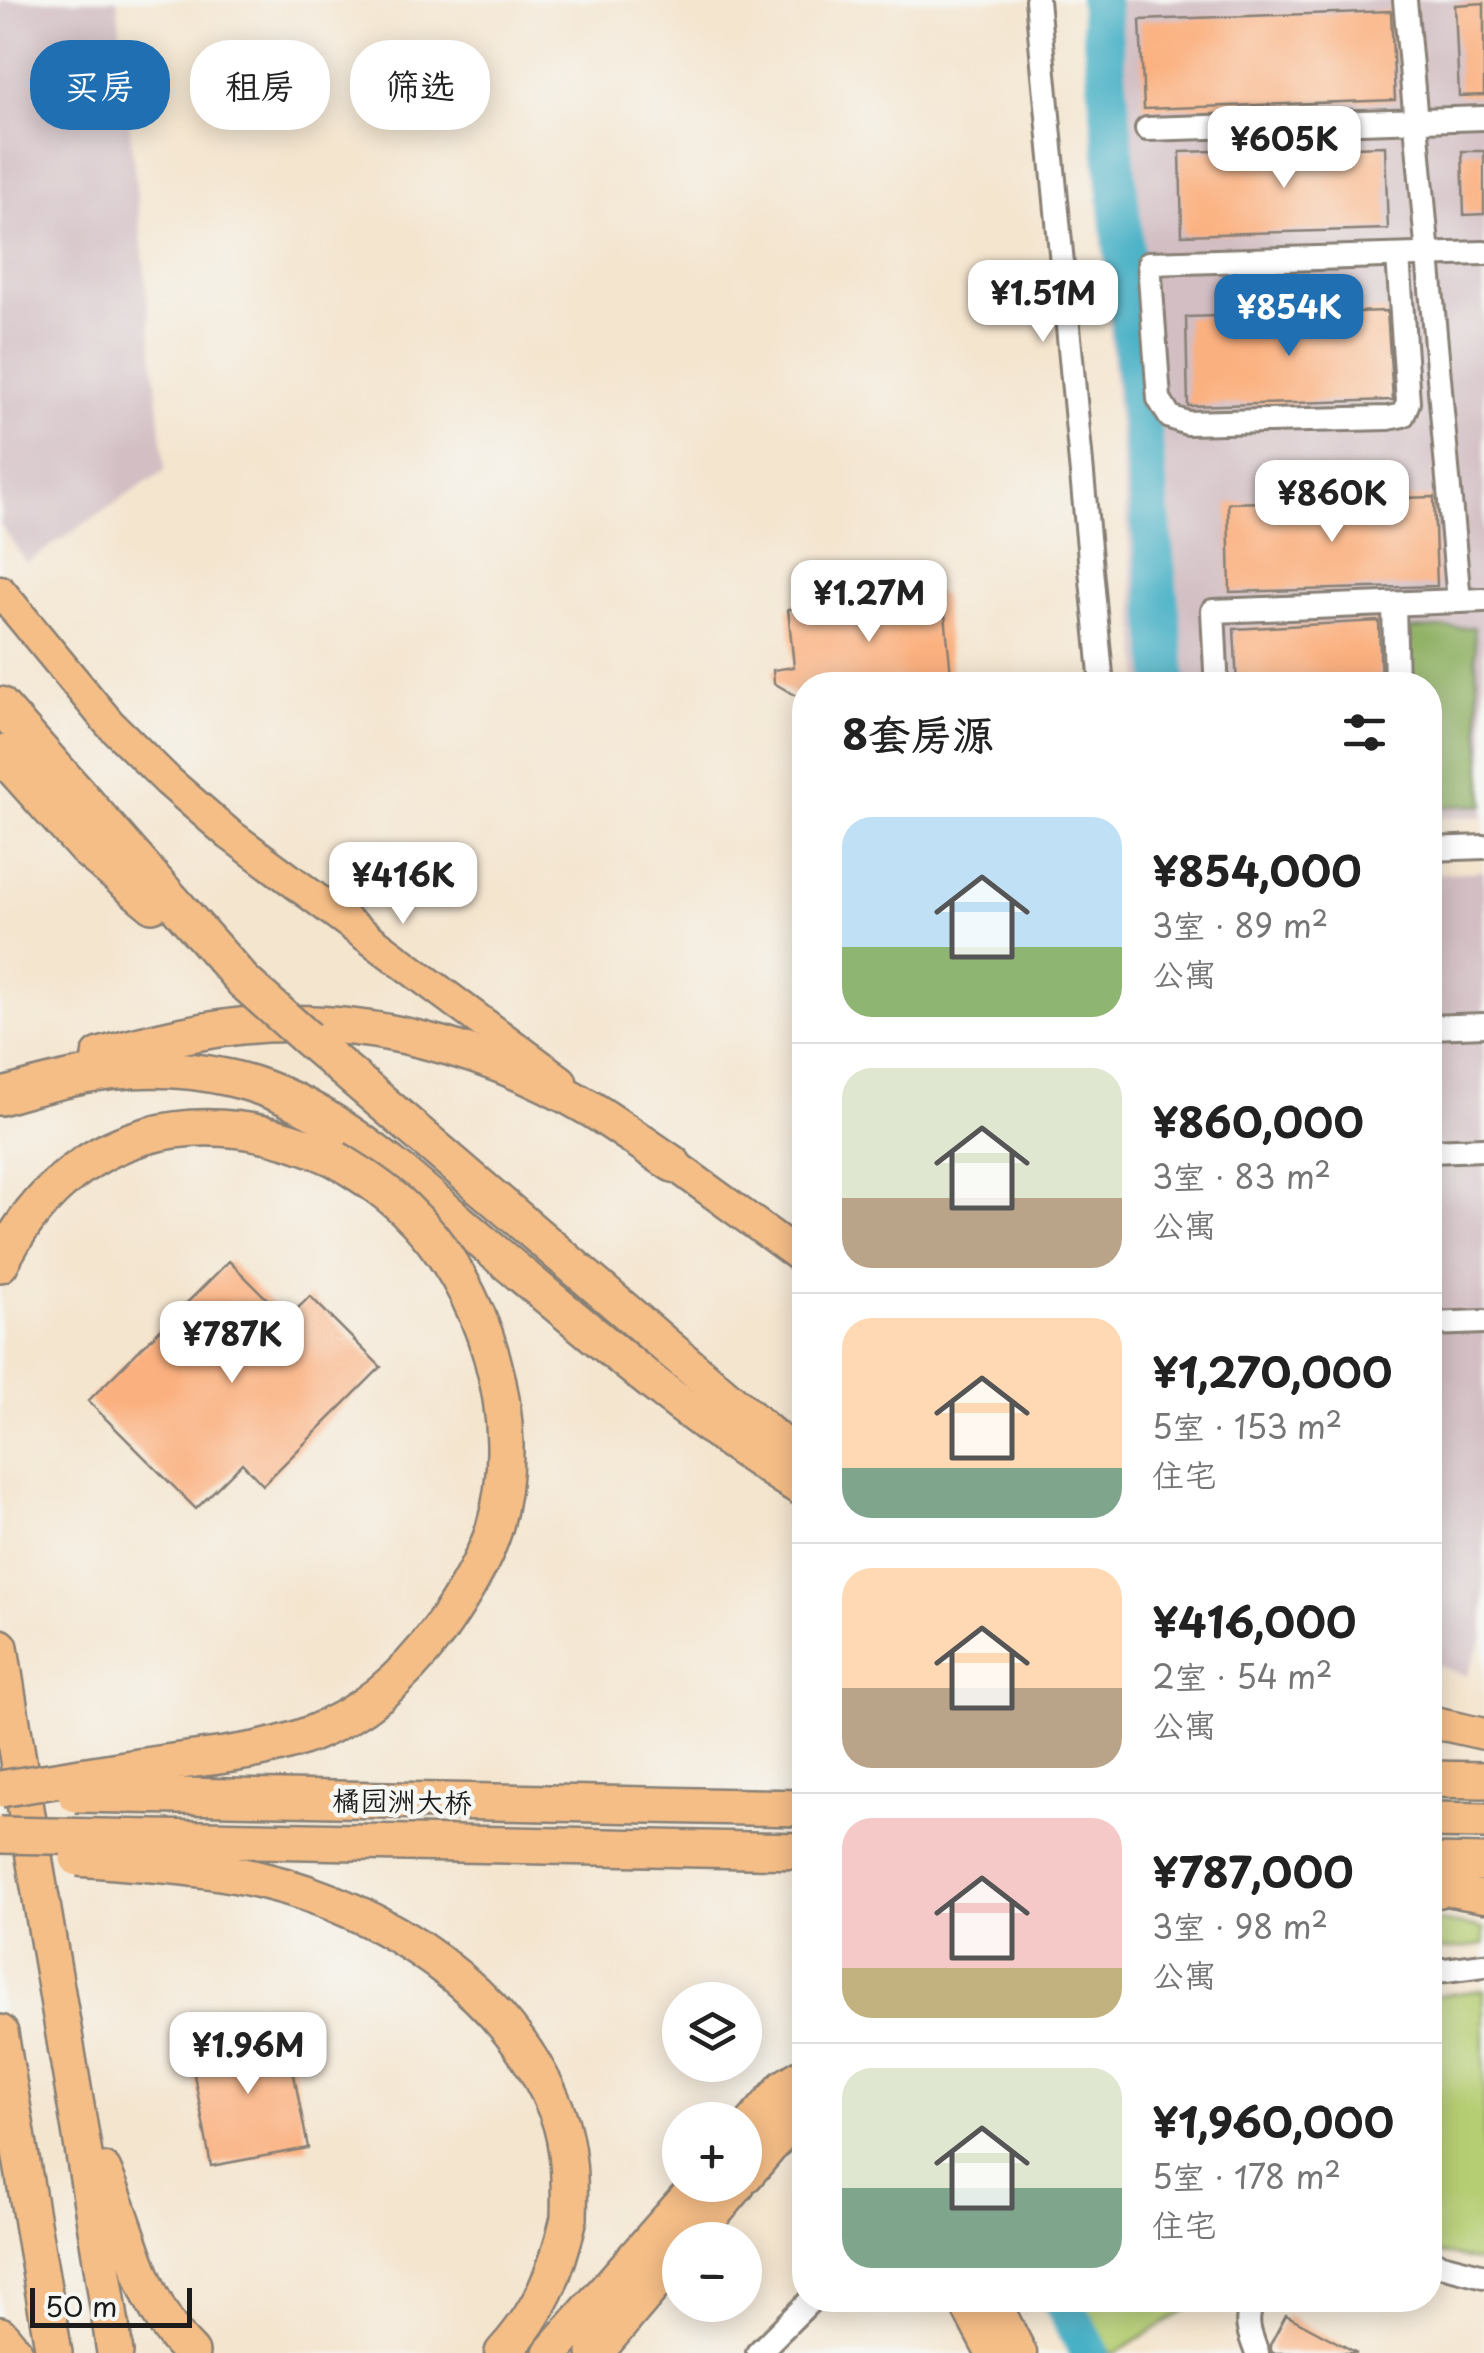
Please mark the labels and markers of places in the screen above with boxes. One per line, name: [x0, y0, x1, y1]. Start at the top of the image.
pin: ¥605K: [1214, 106, 1354, 191]
pin: ¥1.51M: [962, 260, 1124, 345]
pin: ¥854K: [1219, 274, 1359, 359]
pin: ¥860K: [1262, 460, 1402, 545]
pin: ¥1.27M: [788, 560, 950, 645]
pin: ¥416K: [333, 842, 473, 927]
pin: ¥787K: [162, 1301, 302, 1386]
pin: ¥1.96M: [167, 2012, 329, 2097]

